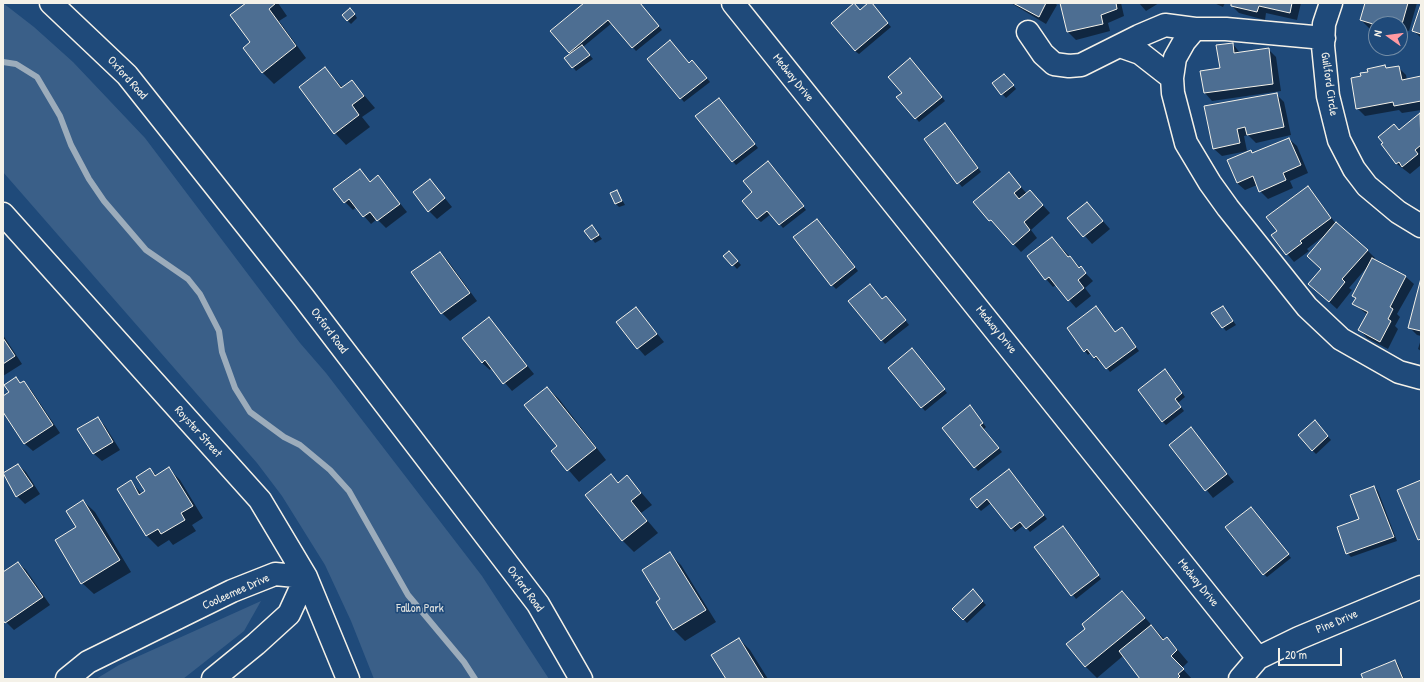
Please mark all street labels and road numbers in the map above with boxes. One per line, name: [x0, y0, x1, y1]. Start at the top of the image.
street label: Medway Drive: [769, 51, 817, 105]
street label: Guilford Circle: [1317, 51, 1341, 117]
street label: Oxford Road: [104, 54, 150, 102]
street label: Medway Drive: [972, 303, 1020, 357]
street label: Oxford Road: [307, 306, 351, 356]
street label: Royster Street: [171, 403, 225, 461]
street label: Medway Drive: [1174, 556, 1222, 610]
street label: Oxford Road: [504, 563, 546, 615]
street label: Cooleemee Drive: [200, 571, 272, 613]
street label: Pine Drive: [1314, 607, 1360, 637]

